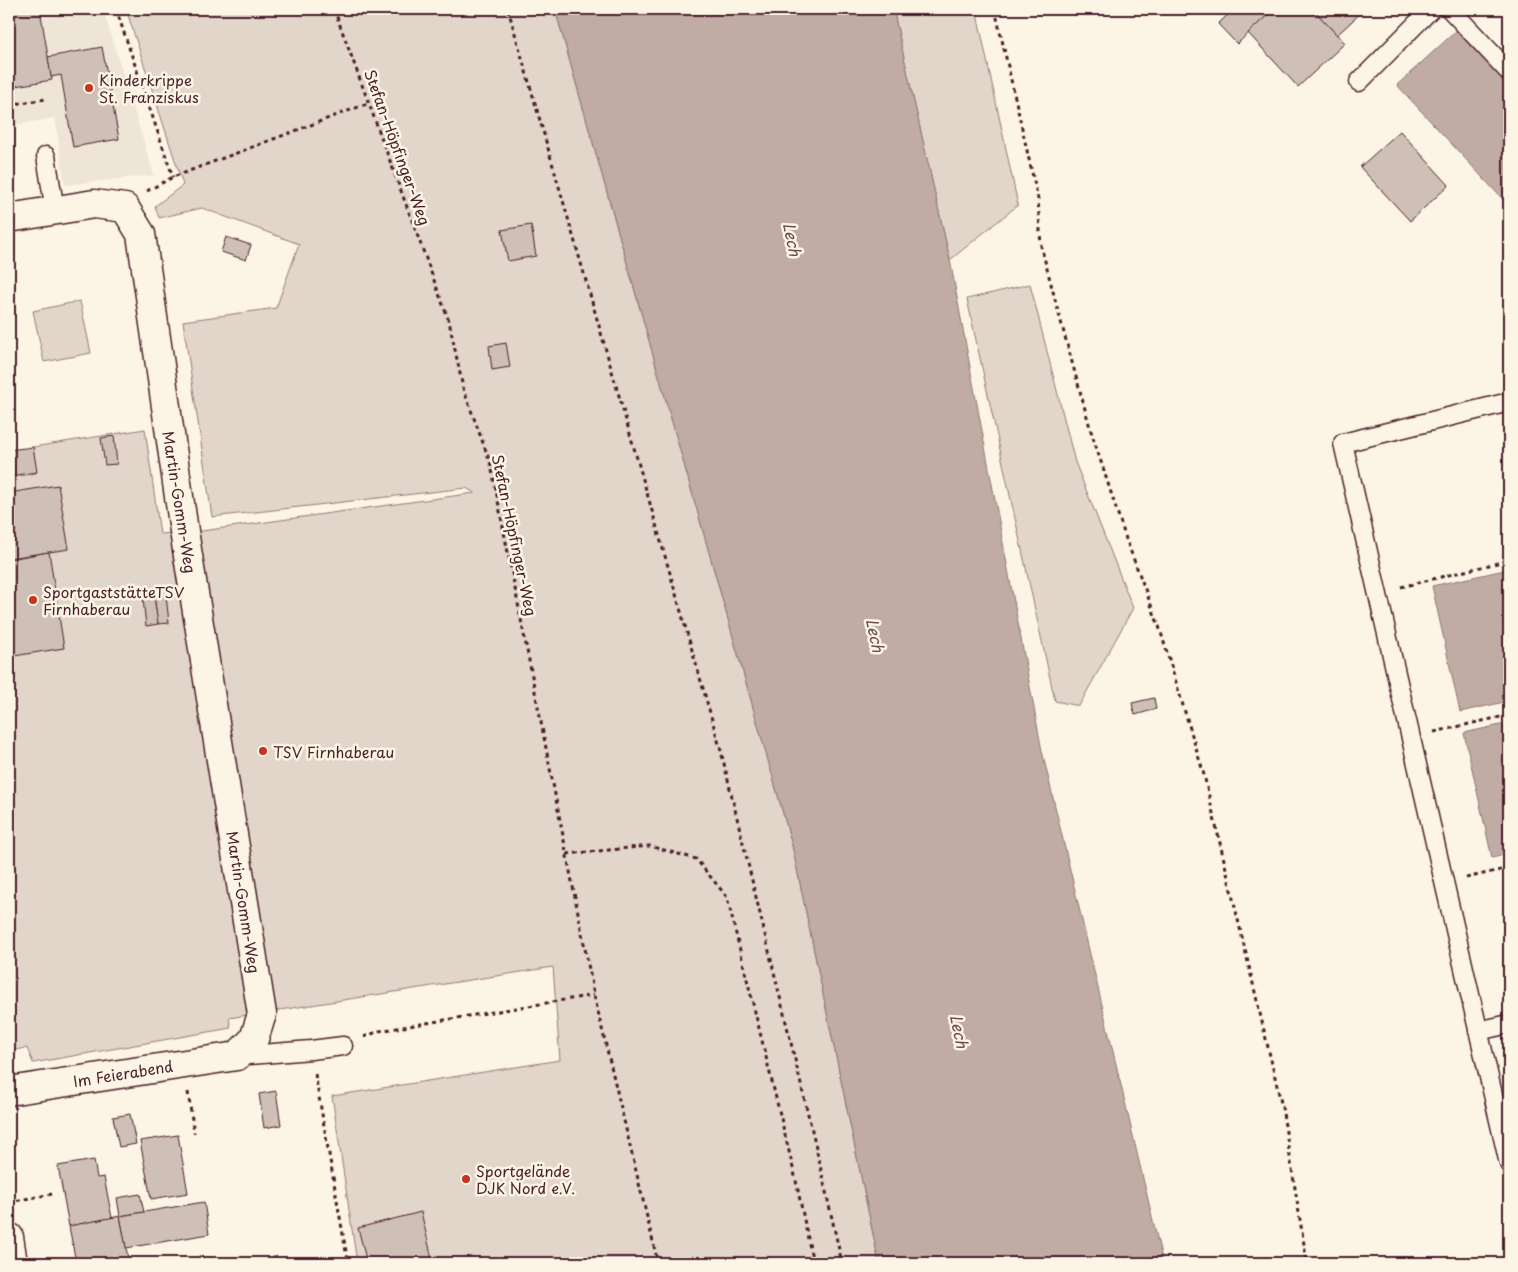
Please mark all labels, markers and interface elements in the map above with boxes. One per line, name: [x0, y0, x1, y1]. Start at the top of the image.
street label: Stefan-Höpfinger-Weg: [359, 66, 437, 228]
place label: Kinderkrippe St. Franziskus: [99, 68, 199, 108]
marker: Kinderkrippe St. Franziskus: [83, 82, 95, 94]
water label: Lech: [778, 220, 808, 259]
street label: Martin-Gomm-Weg: [157, 429, 203, 575]
street label: Stefan-Höpfinger-Weg: [487, 452, 543, 618]
place label: SportgaststätteTSV Firnhaberau: [43, 580, 185, 620]
marker: SportgaststätteTSV Firnhaberau: [27, 594, 39, 606]
water label: Lech: [861, 616, 891, 655]
place label: TSV Firnhaberau: [273, 740, 394, 763]
marker: TSV Firnhaberau: [257, 745, 269, 757]
street label: Martin-Gomm-Weg: [221, 829, 267, 975]
water label: Lech: [945, 1012, 975, 1051]
street label: Im Feierabend: [71, 1054, 175, 1092]
place label: Sportgelände DJK Nord e.V.: [476, 1159, 575, 1199]
marker: Sportgelände DJK Nord e.V.: [460, 1173, 472, 1185]

